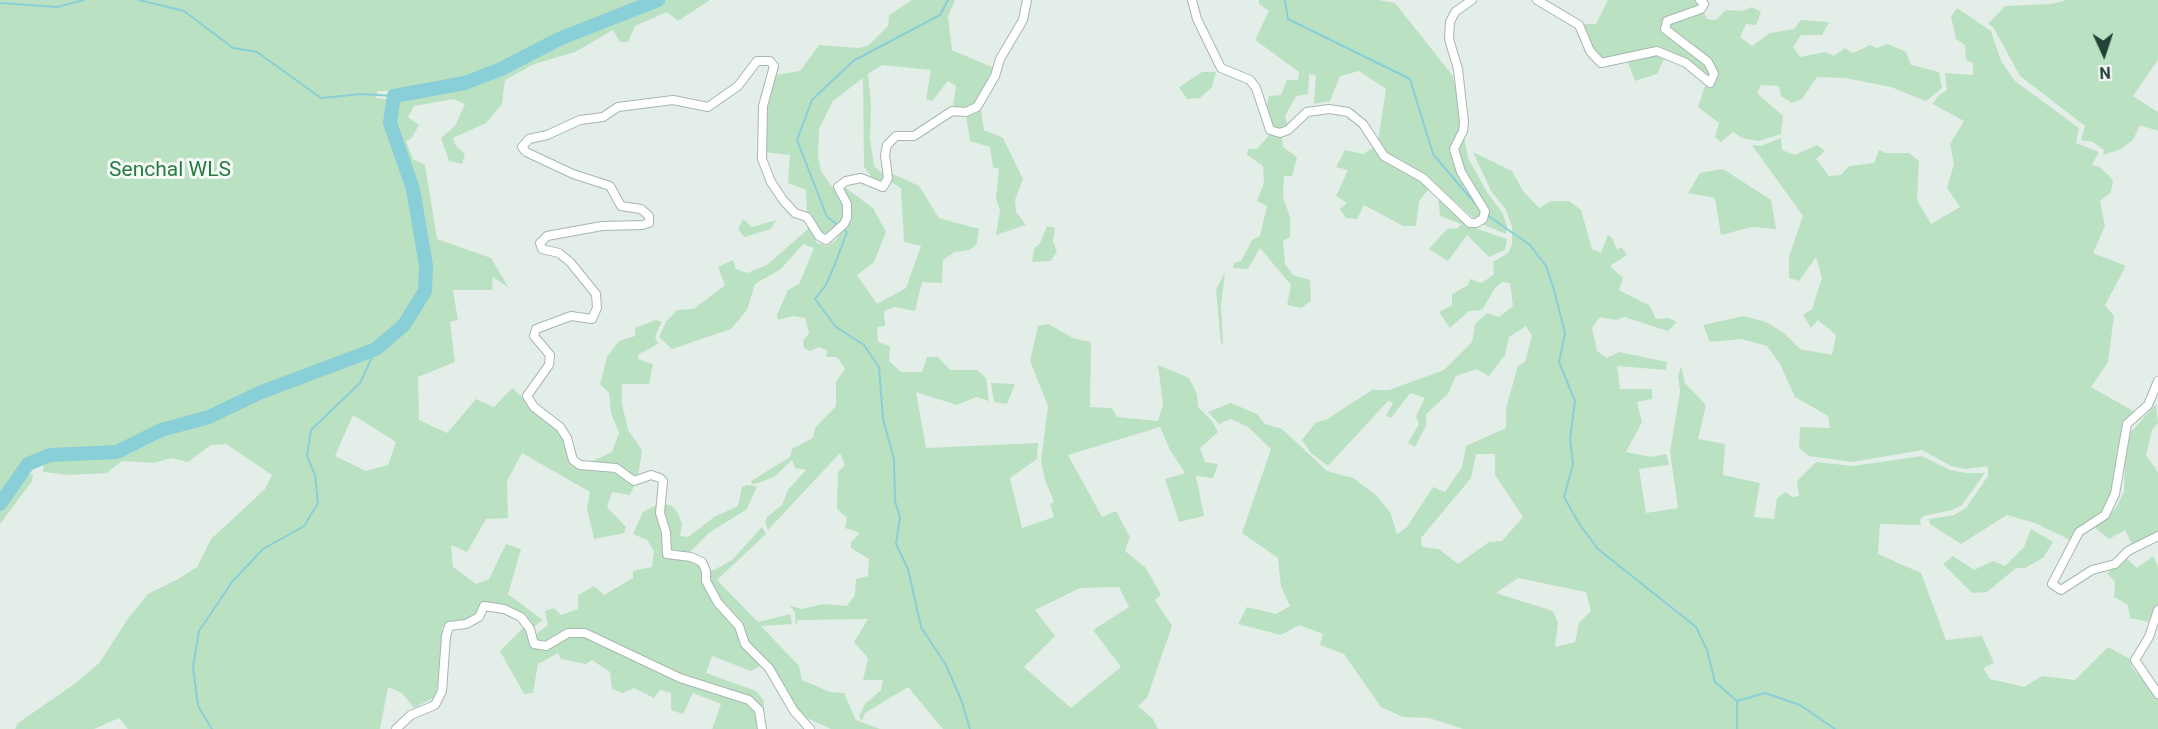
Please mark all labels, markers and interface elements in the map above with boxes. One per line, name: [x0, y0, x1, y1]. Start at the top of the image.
north arrow: [2074, 24, 2134, 84]
text: N: [2099, 63, 2111, 82]
park label: Senchal WLS: [109, 158, 231, 184]

